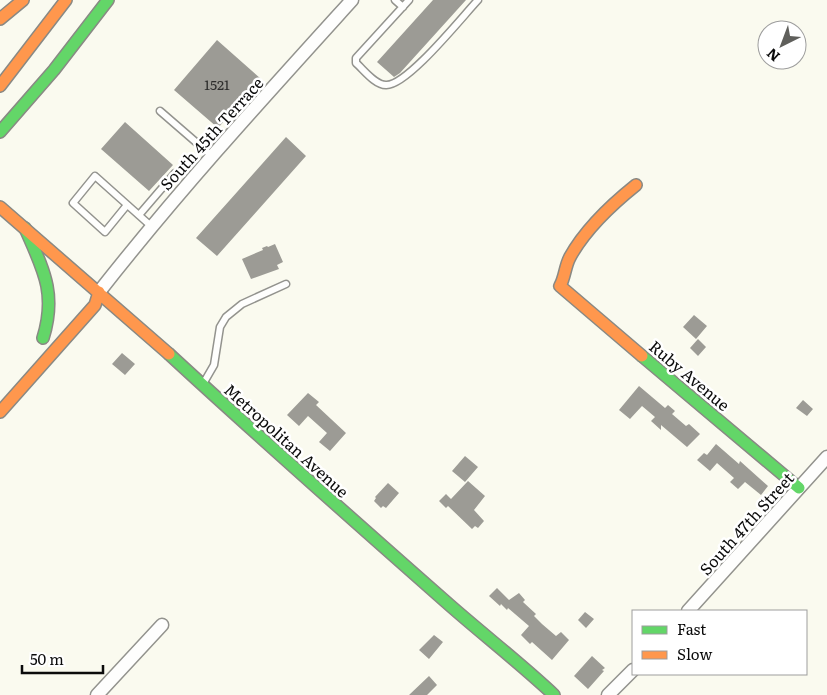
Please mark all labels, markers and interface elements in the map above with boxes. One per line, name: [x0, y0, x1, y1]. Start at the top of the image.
north arrow: [757, 20, 807, 70]
text: N: [761, 44, 784, 67]
street label: South 45th Terrace: [154, 71, 268, 195]
house number: 1521: [204, 74, 230, 94]
street label: Ruby Avenue: [644, 334, 736, 416]
street label: Metropolitan Avenue: [219, 377, 355, 503]
street label: South 47th Street: [693, 466, 799, 580]
legend: [632, 610, 807, 675]
text: Fast: [677, 617, 706, 640]
scale bar: [22, 642, 104, 674]
text: Slow: [677, 642, 712, 665]
text: 50 m: [30, 647, 64, 670]

